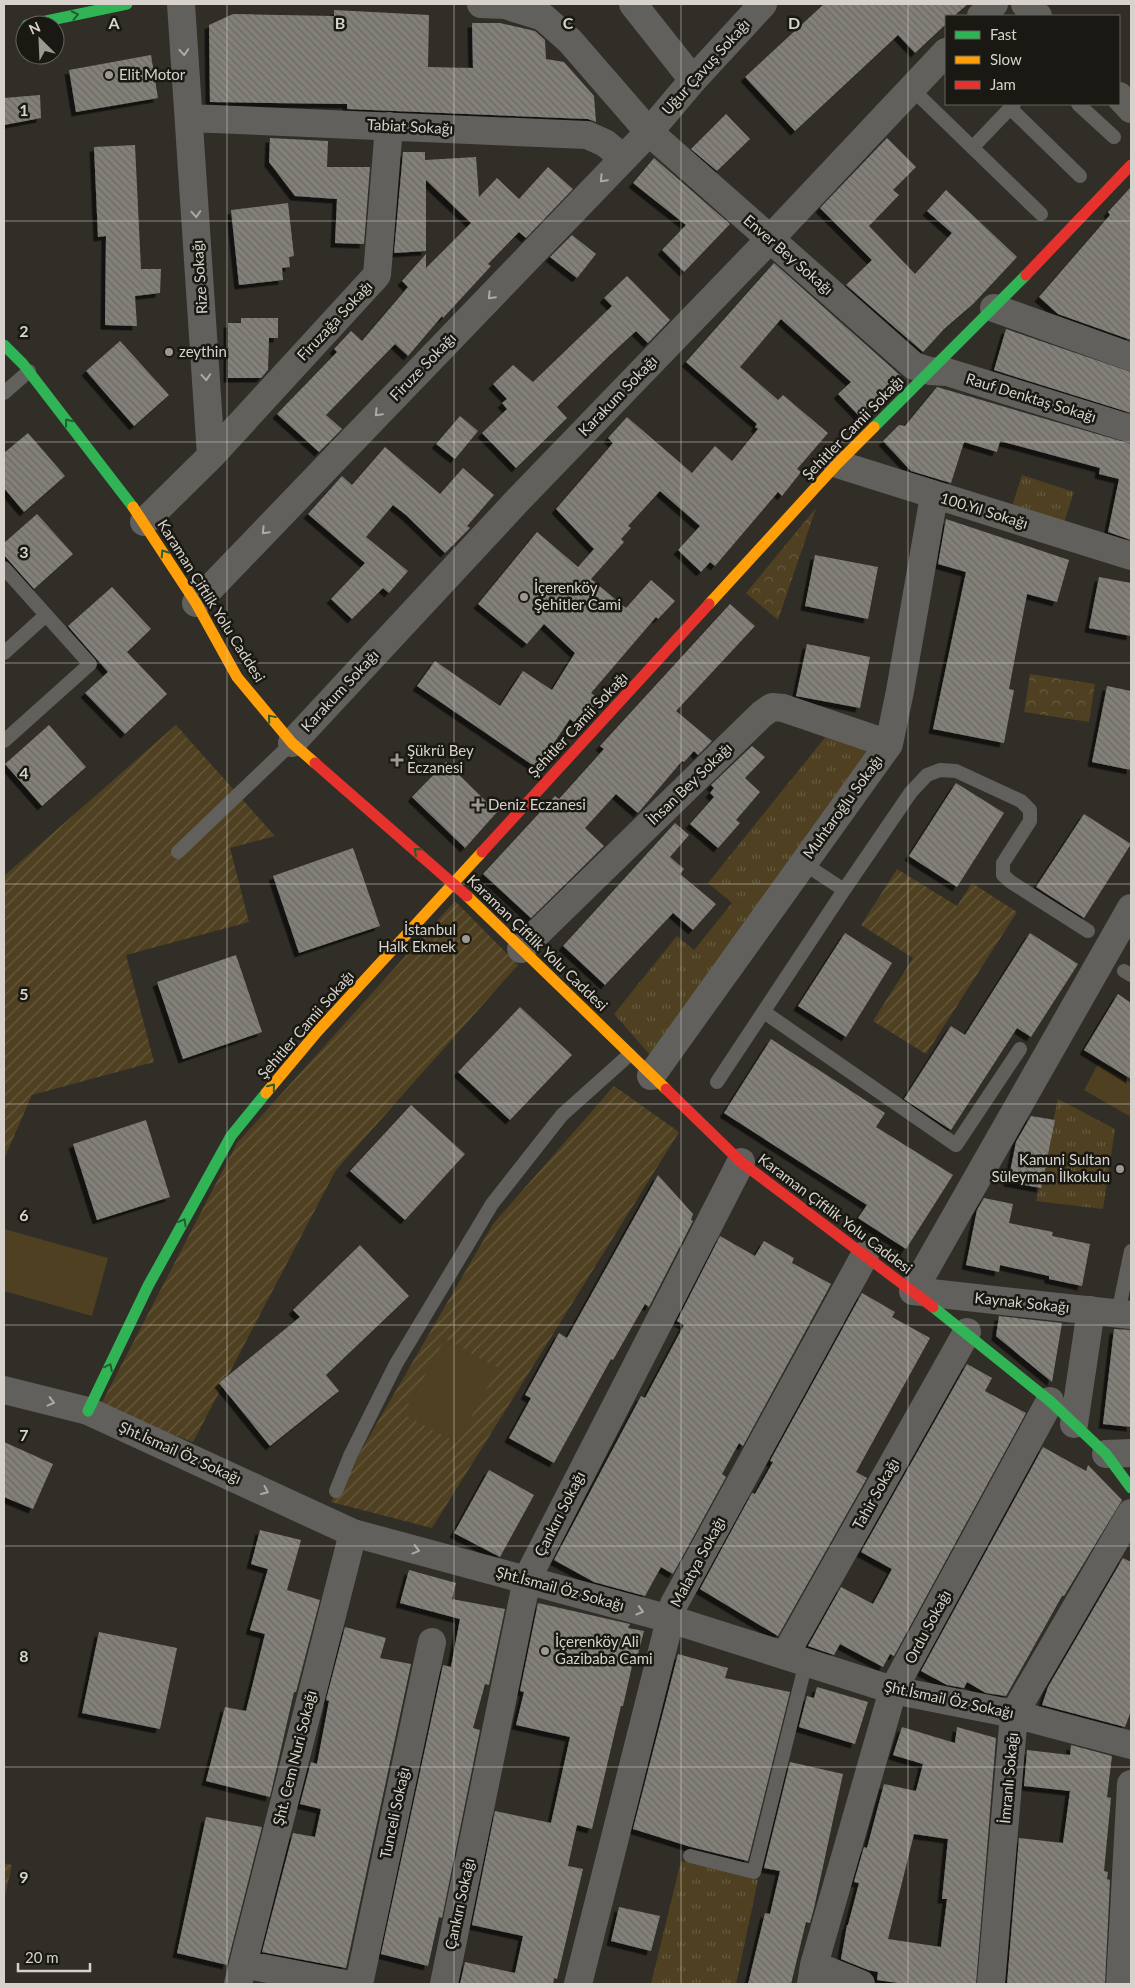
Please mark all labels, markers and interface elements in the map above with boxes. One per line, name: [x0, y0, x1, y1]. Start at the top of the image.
one-way arrow: [70, 10, 79, 21]
text: A: [107, 13, 120, 32]
text: B: [335, 13, 345, 32]
text: C: [563, 13, 574, 32]
text: D: [788, 13, 800, 32]
north arrow: [15, 15, 65, 65]
street label: Uğur Çavuş Sokağı: [658, 15, 753, 118]
legend: [945, 15, 1120, 105]
text: N: [26, 18, 43, 38]
text: Fast: [990, 25, 1017, 43]
one-way arrow: [179, 49, 190, 57]
text: Slow: [990, 50, 1022, 68]
place label: Elit Motor: [119, 65, 186, 83]
marker: Elit Motor: [103, 69, 115, 81]
text: Jam: [990, 75, 1016, 93]
text: 1: [19, 100, 29, 119]
street label: Tabiat Sokağı: [367, 115, 454, 137]
one-way arrow: [600, 173, 609, 182]
street label: Enver Bey Sokağı: [740, 210, 837, 298]
one-way arrow: [190, 211, 201, 219]
street label: Rize Sokağı: [187, 239, 211, 315]
street label: Firuzağa Sokağı: [293, 277, 376, 364]
one-way arrow: [487, 291, 496, 300]
text: 2: [19, 321, 29, 340]
street label: Firuze Sokağı: [385, 329, 459, 404]
place label: zeythin: [179, 342, 227, 360]
marker: zeythin: [163, 346, 175, 358]
street label: Karakum Sokağı: [574, 351, 660, 439]
street label: Rauf Denktaş Sokağı: [964, 369, 1099, 425]
street label: Şehitler Camii Sokağı: [798, 372, 907, 483]
one-way arrow: [201, 373, 212, 381]
one-way arrow: [375, 408, 384, 417]
one-way arrow: [65, 419, 73, 428]
street label: 100.Yıl Sokağı: [938, 488, 1030, 532]
street label: Karaman Çiftlik Yolu Caddesi: [154, 516, 269, 685]
one-way arrow: [262, 525, 271, 534]
text: 3: [19, 542, 29, 561]
one-way arrow: [161, 549, 170, 558]
place label: İçerenköy Şehitler Cami: [534, 578, 621, 613]
marker: İçerenköy Şehitler Cami: [518, 591, 530, 603]
street label: Karakum Sokağı: [297, 646, 382, 735]
street label: Şehitler Camii Sokağı: [524, 668, 631, 781]
one-way arrow: [269, 715, 277, 724]
street label: İhsan Bey Sokağı: [643, 739, 735, 828]
place label: Şükrü Bey Eczanesi: [407, 741, 474, 776]
street label: Muhtaroğlu Sokağı: [799, 751, 886, 862]
marker: Şükrü Bey Eczanesi: [391, 754, 403, 766]
text: 4: [19, 763, 29, 782]
place label: Deniz Eczanesi: [488, 795, 586, 813]
marker: Deniz Eczanesi: [472, 799, 484, 811]
one-way arrow: [414, 848, 423, 856]
street label: Karaman Çiftlik Yolu Caddesi: [464, 870, 612, 1014]
place label: İstanbul Halk Ekmek: [378, 920, 456, 955]
marker: İstanbul Halk Ekmek: [460, 933, 472, 945]
street label: Şehitler Camii Sokağı: [253, 966, 357, 1082]
text: 5: [19, 984, 29, 1003]
one-way arrow: [266, 1084, 274, 1093]
street label: Karaman Çiftlik Yolu Caddesi: [755, 1149, 916, 1277]
place label: Kanuni Sultan Süleyman İlkokulu: [991, 1150, 1110, 1185]
marker: Kanuni Sultan Süleyman İlkokulu: [1114, 1163, 1126, 1175]
text: 6: [19, 1205, 29, 1224]
one-way arrow: [177, 1219, 187, 1228]
street label: Kaynak Sokağı: [974, 1288, 1070, 1316]
one-way arrow: [103, 1363, 113, 1372]
one-way arrow: [47, 1396, 56, 1407]
street label: Şht.İsmail Öz Sokağı: [116, 1417, 244, 1487]
text: 7: [19, 1425, 29, 1444]
street label: Tahir Sokağı: [848, 1455, 902, 1532]
street label: Çankırı Sokağı: [530, 1468, 588, 1559]
one-way arrow: [260, 1485, 269, 1496]
street label: Malatya Sokağı: [666, 1513, 728, 1610]
one-way arrow: [411, 1544, 420, 1554]
street label: Şht.İsmail Öz Sokağı: [494, 1562, 626, 1614]
street label: Ordu Sokağı: [900, 1587, 954, 1666]
one-way arrow: [636, 1605, 645, 1616]
place label: İçerenköy Ali Gazibaba Cami: [555, 1632, 653, 1667]
marker: İçerenköy Ali Gazibaba Cami: [539, 1645, 551, 1657]
text: 8: [19, 1646, 29, 1665]
street label: Şht.İsmail Öz Sokağı: [883, 1676, 1016, 1722]
street label: Şht. Cem Nuri Sokağı: [269, 1688, 320, 1827]
street label: İmranlı Sokağı: [995, 1731, 1021, 1824]
street label: Tunceli Sokağı: [376, 1765, 412, 1860]
street label: Çankırı Sokağı: [441, 1856, 477, 1951]
text: 9: [19, 1867, 29, 1886]
scale bar: [18, 1940, 90, 1972]
text: 20 m: [25, 1948, 59, 1966]

